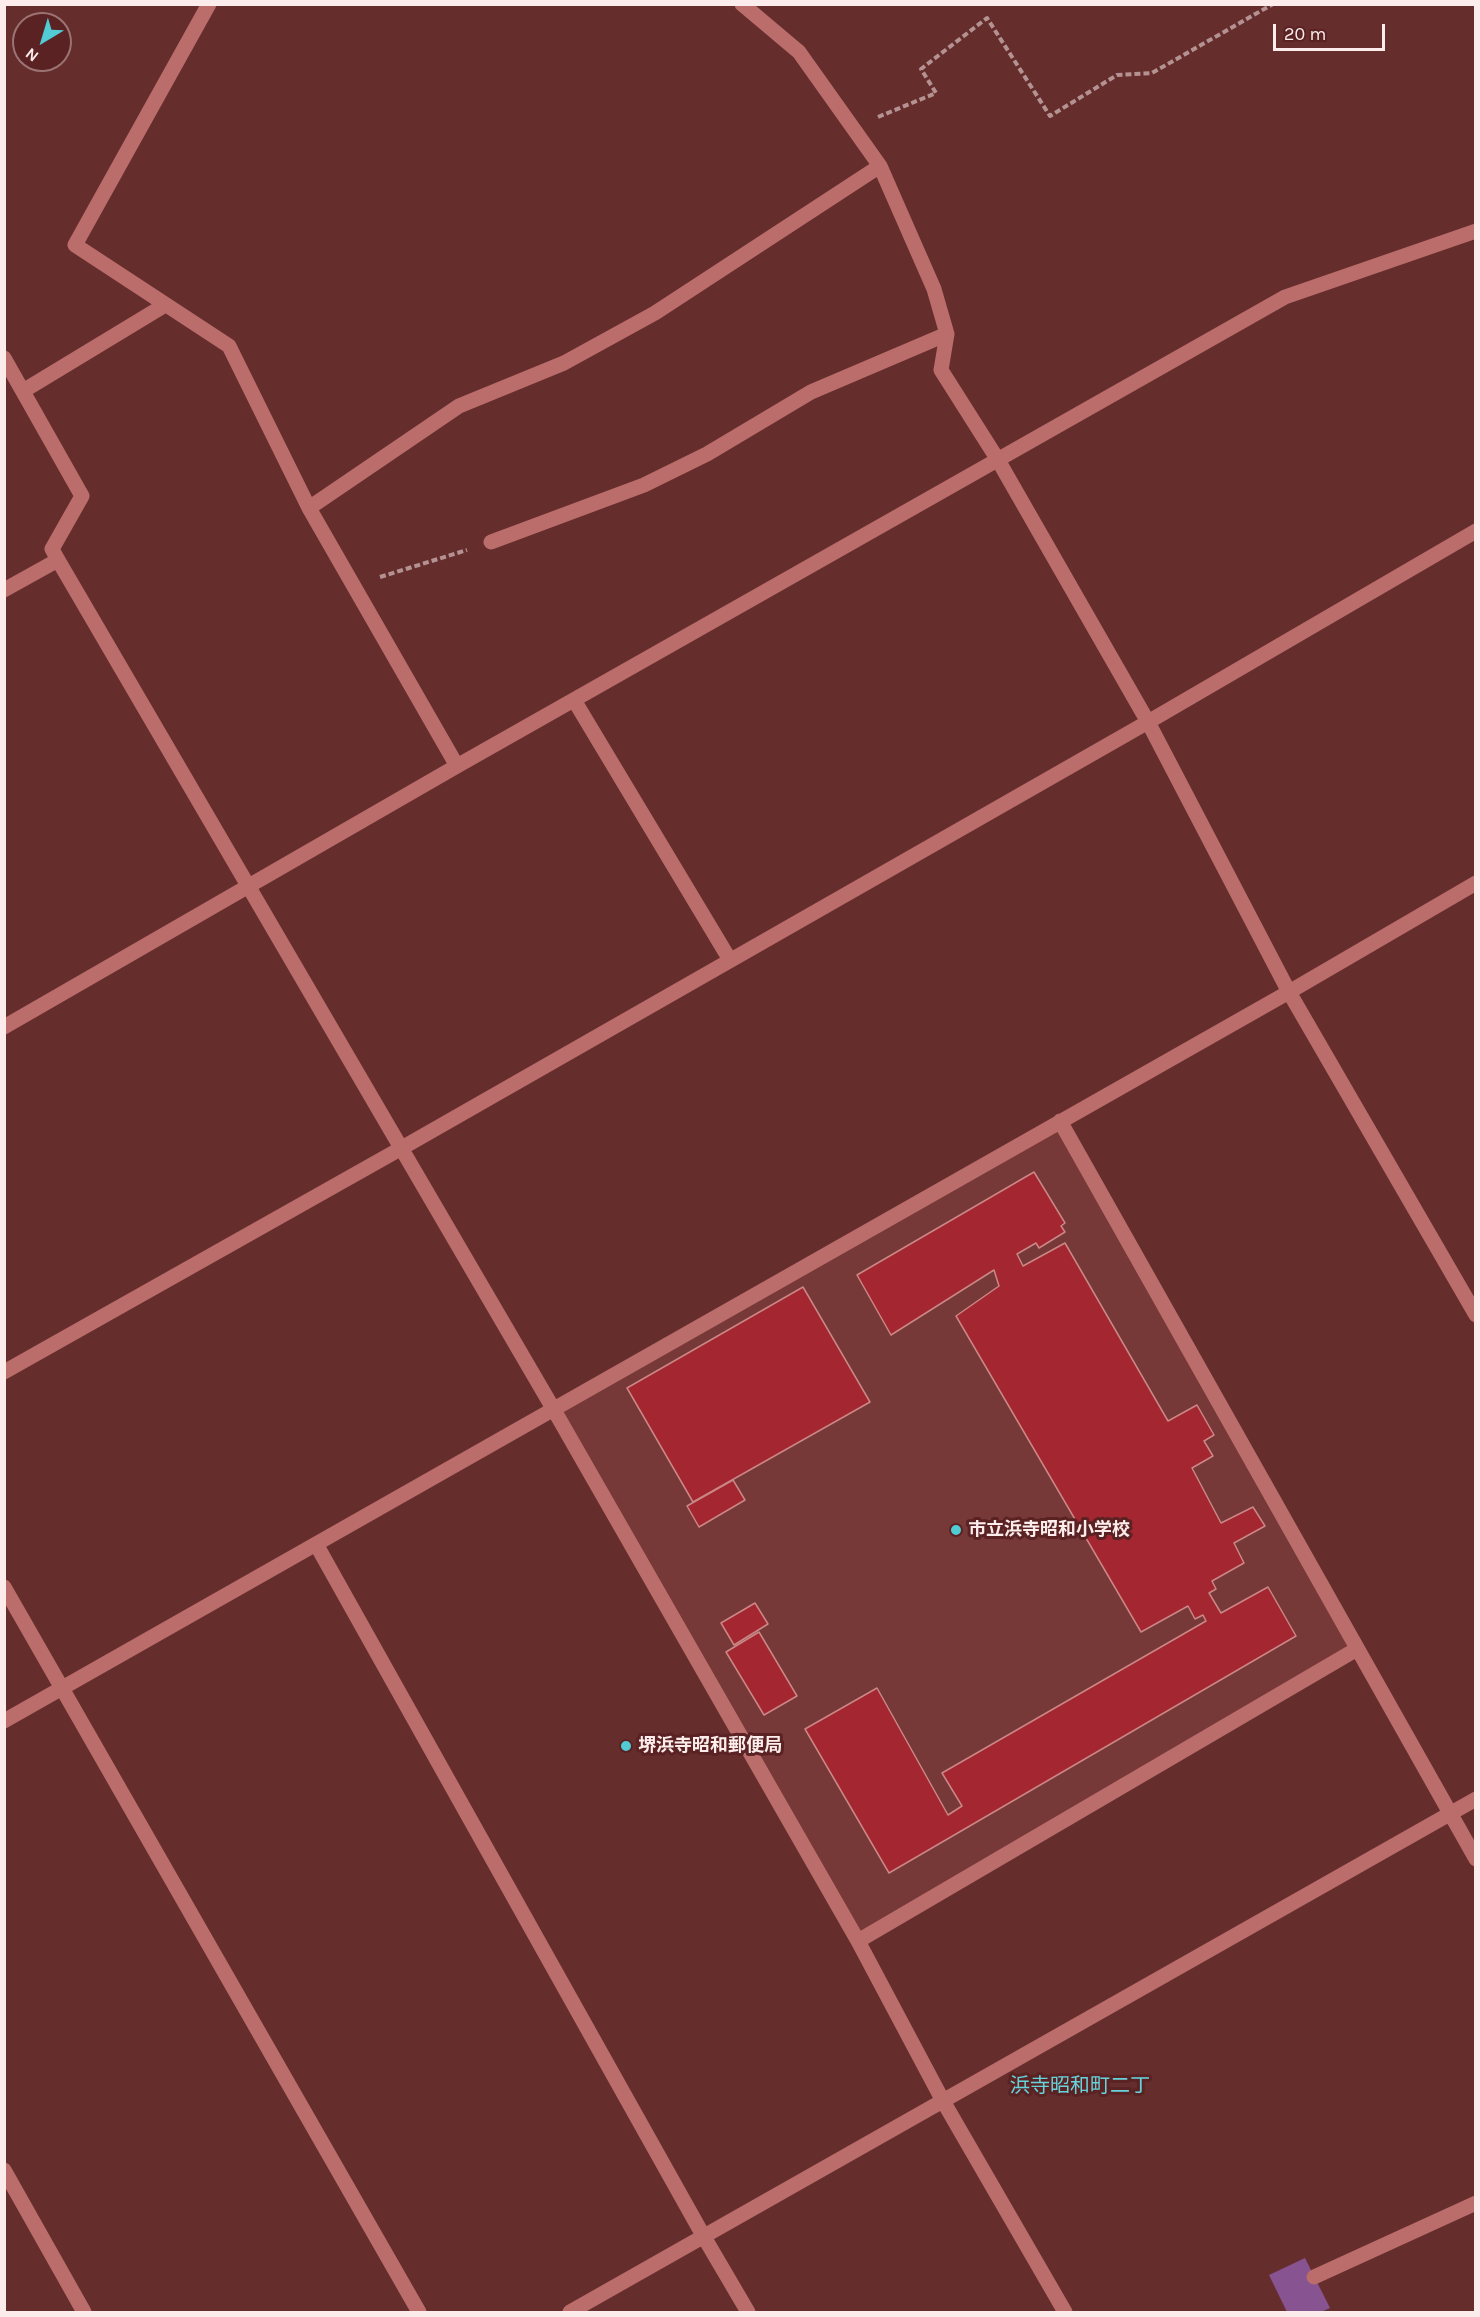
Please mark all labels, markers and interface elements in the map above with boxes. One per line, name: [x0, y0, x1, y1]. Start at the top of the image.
north arrow: [12, 12, 72, 72]
scale bar: [1276, 12, 1388, 50]
text: 20 m: [1284, 23, 1326, 45]
text: N: [21, 44, 42, 66]
place label: 市立浜寺昭和小学校: [968, 1519, 1130, 1541]
marker: 市立浜寺昭和小学校: [949, 1523, 963, 1537]
place label: 堺浜寺昭和郵便局: [638, 1735, 782, 1757]
marker: 堺浜寺昭和郵便局: [619, 1739, 633, 1753]
district label: 浜寺昭和町二丁: [1010, 2074, 1150, 2098]

